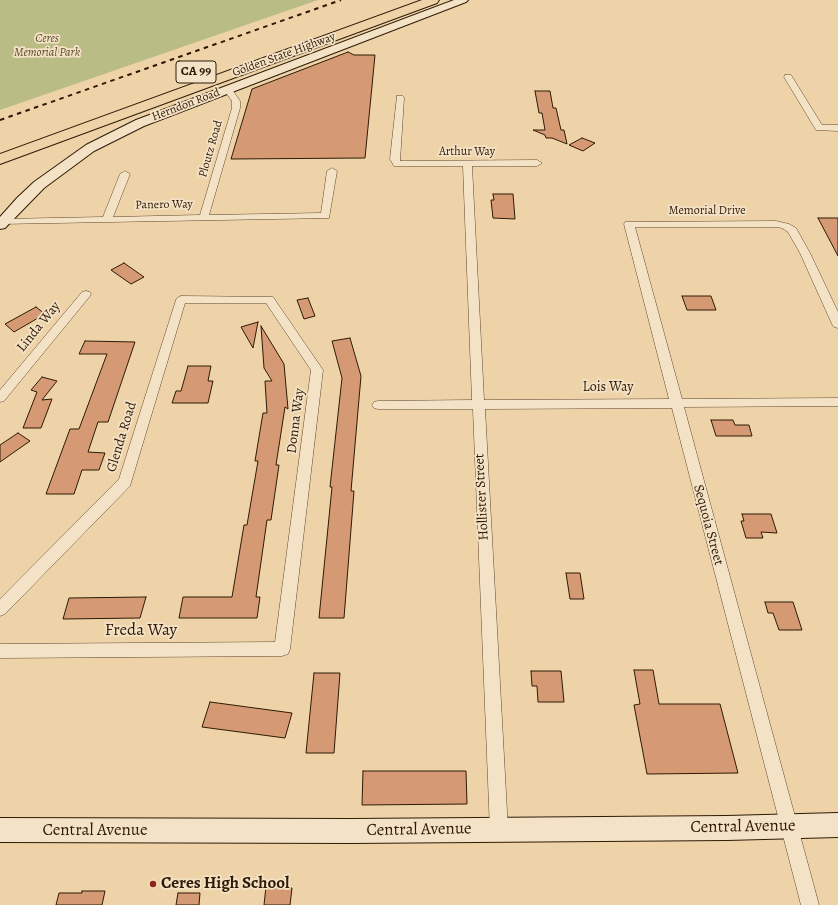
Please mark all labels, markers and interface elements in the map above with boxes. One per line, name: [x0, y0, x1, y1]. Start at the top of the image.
street label: Golden State Highway: [231, 30, 337, 80]
park label: Ceres Memorial Park: [14, 32, 80, 60]
road number: CA 99: [176, 61, 216, 83]
street label: Herndon Road: [150, 85, 222, 125]
street label: Ploutz Road: [196, 119, 226, 179]
street label: Arthur Way: [439, 145, 495, 159]
street label: Panero Way: [135, 197, 193, 213]
street label: Memorial Drive: [668, 204, 746, 218]
street label: Linda Way: [14, 298, 64, 356]
street label: Lois Way: [583, 380, 633, 396]
street label: Donna Way: [284, 387, 308, 455]
street label: Glenda Road: [103, 400, 141, 474]
street label: Hollister Street: [471, 453, 493, 541]
street label: Sequoia Street: [689, 483, 727, 567]
street label: Freda Way: [105, 621, 177, 641]
street label: Central Avenue: [690, 816, 796, 838]
street label: Central Avenue: [366, 819, 472, 841]
street label: Central Avenue: [42, 821, 148, 841]
place label: Ceres High School: [161, 874, 289, 894]
marker: Ceres High School: [148, 879, 158, 889]

